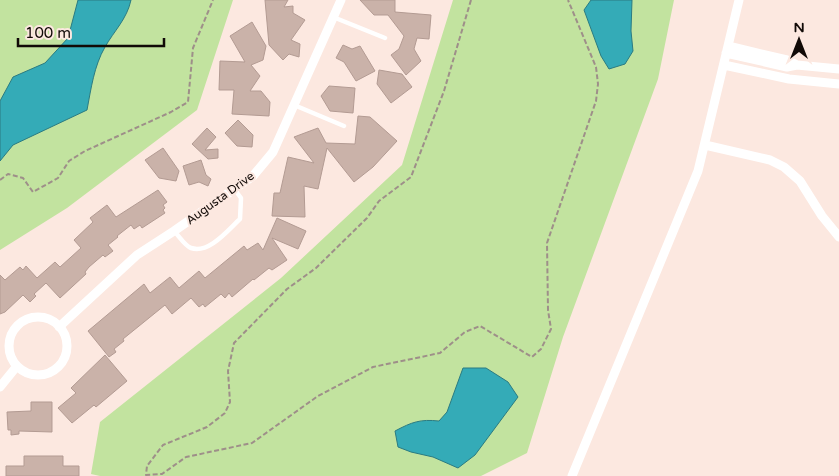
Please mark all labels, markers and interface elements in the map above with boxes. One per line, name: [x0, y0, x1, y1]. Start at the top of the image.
scale bar: [18, 15, 164, 47]
north arrow: [774, 15, 824, 65]
text: N: [793, 19, 805, 36]
text: 100 m: [25, 24, 71, 42]
street label: Augusta Drive: [183, 169, 257, 227]

